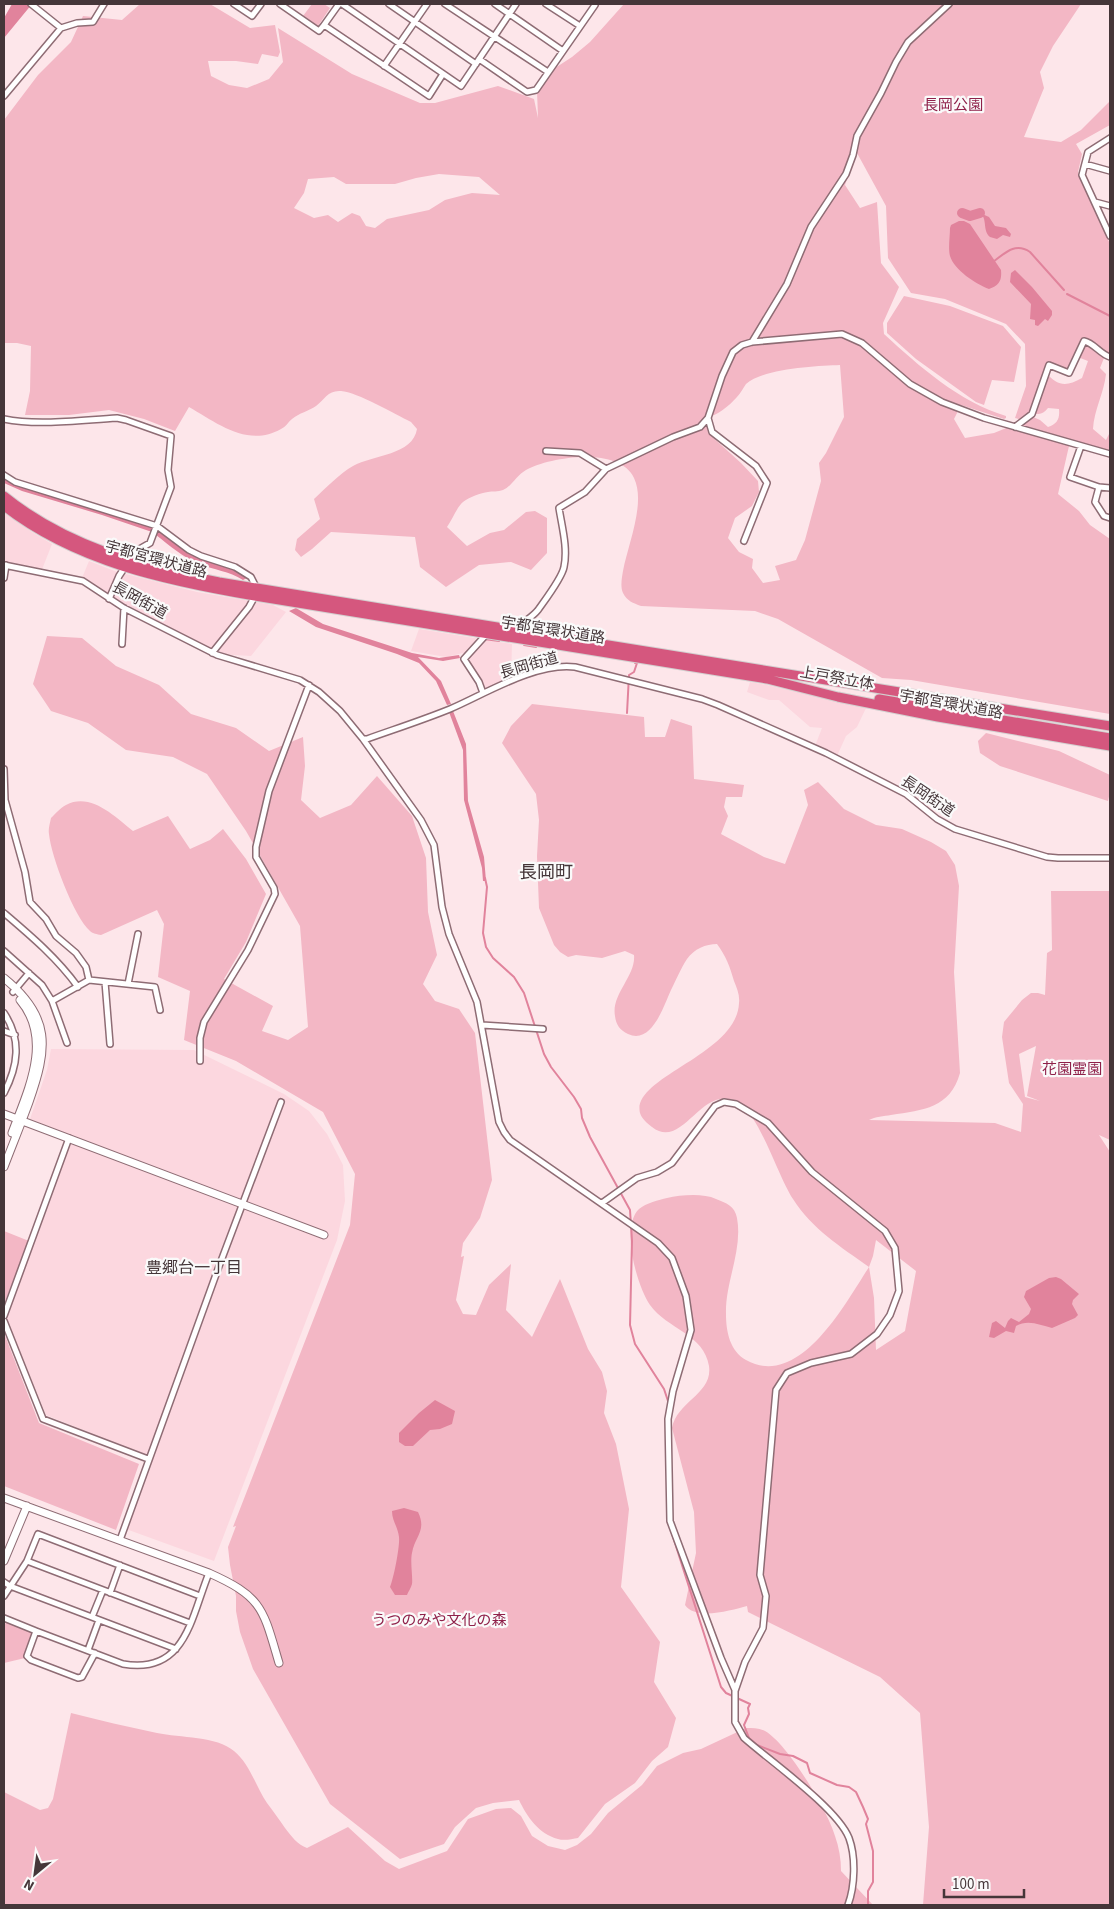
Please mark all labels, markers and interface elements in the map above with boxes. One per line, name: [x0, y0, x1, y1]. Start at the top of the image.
park label: 長岡公園: [923, 95, 983, 116]
street label: 宇都宮環状道路: [102, 536, 209, 583]
street label: 長岡街道: [108, 577, 171, 624]
street label: 宇都宮環状道路: [499, 612, 606, 649]
street label: 長岡街道: [497, 647, 561, 684]
street label: 上戸祭立体: [798, 662, 876, 695]
street label: 宇都宮環状道路: [897, 685, 1004, 724]
street label: 長岡街道: [897, 771, 958, 822]
district label: 長岡町: [519, 860, 573, 885]
park label: 花園霊園: [1042, 1059, 1102, 1080]
district label: 豊郷台一丁目: [146, 1257, 242, 1279]
park label: うつのみや文化の森: [371, 1610, 507, 1631]
north arrow: [10, 1849, 60, 1899]
scale bar: [944, 1866, 1024, 1898]
text: N: [20, 1873, 38, 1895]
text: 100 m: [952, 1874, 990, 1895]

